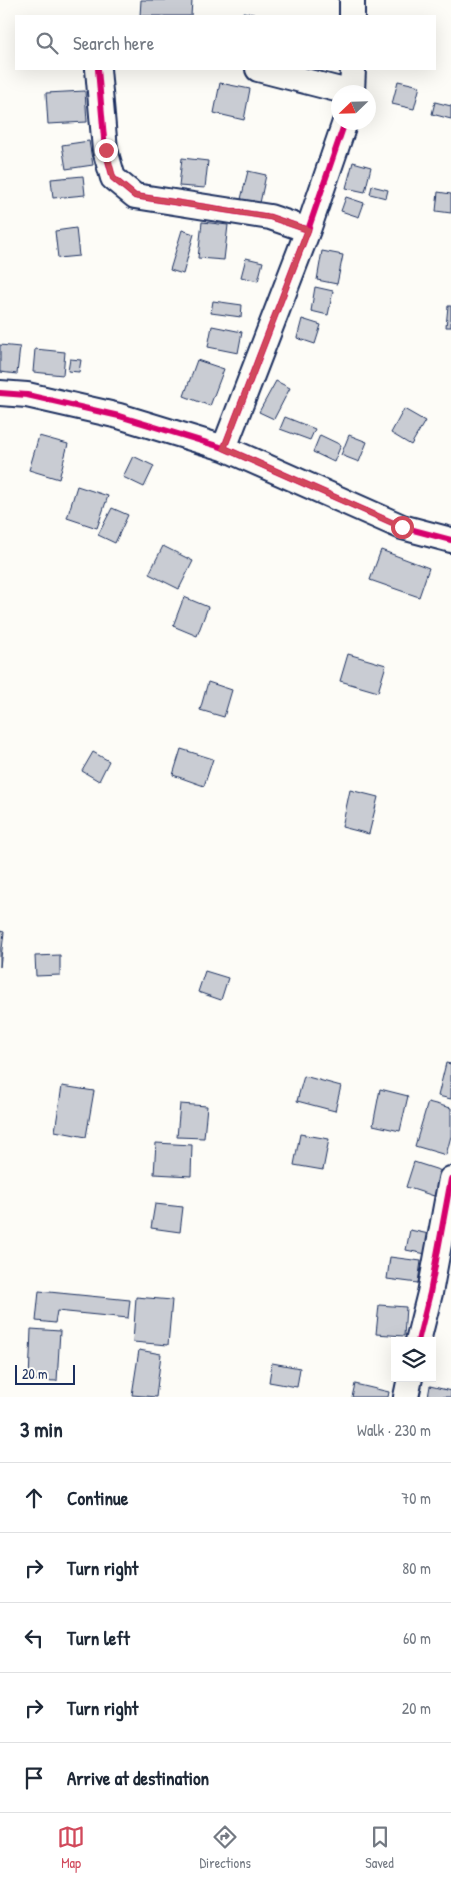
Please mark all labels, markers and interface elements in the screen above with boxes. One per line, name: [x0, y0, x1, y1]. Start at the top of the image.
search box: [15, 15, 436, 70]
icon: search: [33, 29, 61, 57]
text: Search here: [73, 30, 154, 56]
north arrow: [331, 85, 376, 130]
route end: [95, 139, 118, 162]
route start: [391, 516, 414, 539]
map controls: [391, 1337, 436, 1382]
button: layers: [391, 1337, 436, 1382]
scale bar: [15, 1362, 75, 1385]
text: 20 m: [22, 1364, 48, 1383]
text: 3 min: [20, 1415, 63, 1444]
text: Walk · 230 m: [357, 1419, 431, 1441]
icon: ahead: [20, 1484, 48, 1512]
text: Continue: [67, 1485, 128, 1511]
text: 70 m: [401, 1487, 431, 1509]
icon: right: [20, 1554, 48, 1582]
text: Turn right: [67, 1555, 138, 1581]
text: 80 m: [402, 1557, 431, 1579]
icon: left: [20, 1624, 48, 1652]
text: Turn left: [67, 1625, 130, 1651]
text: 60 m: [403, 1627, 431, 1649]
icon: right: [20, 1694, 48, 1722]
text: Turn right: [67, 1695, 138, 1721]
text: 20 m: [402, 1697, 431, 1719]
icon: arrive: [20, 1764, 48, 1792]
text: Arrive at destination: [67, 1765, 209, 1791]
tab: Map: [57, 1823, 85, 1872]
tab: Directions: [199, 1823, 251, 1872]
tab: Saved: [365, 1823, 394, 1872]

